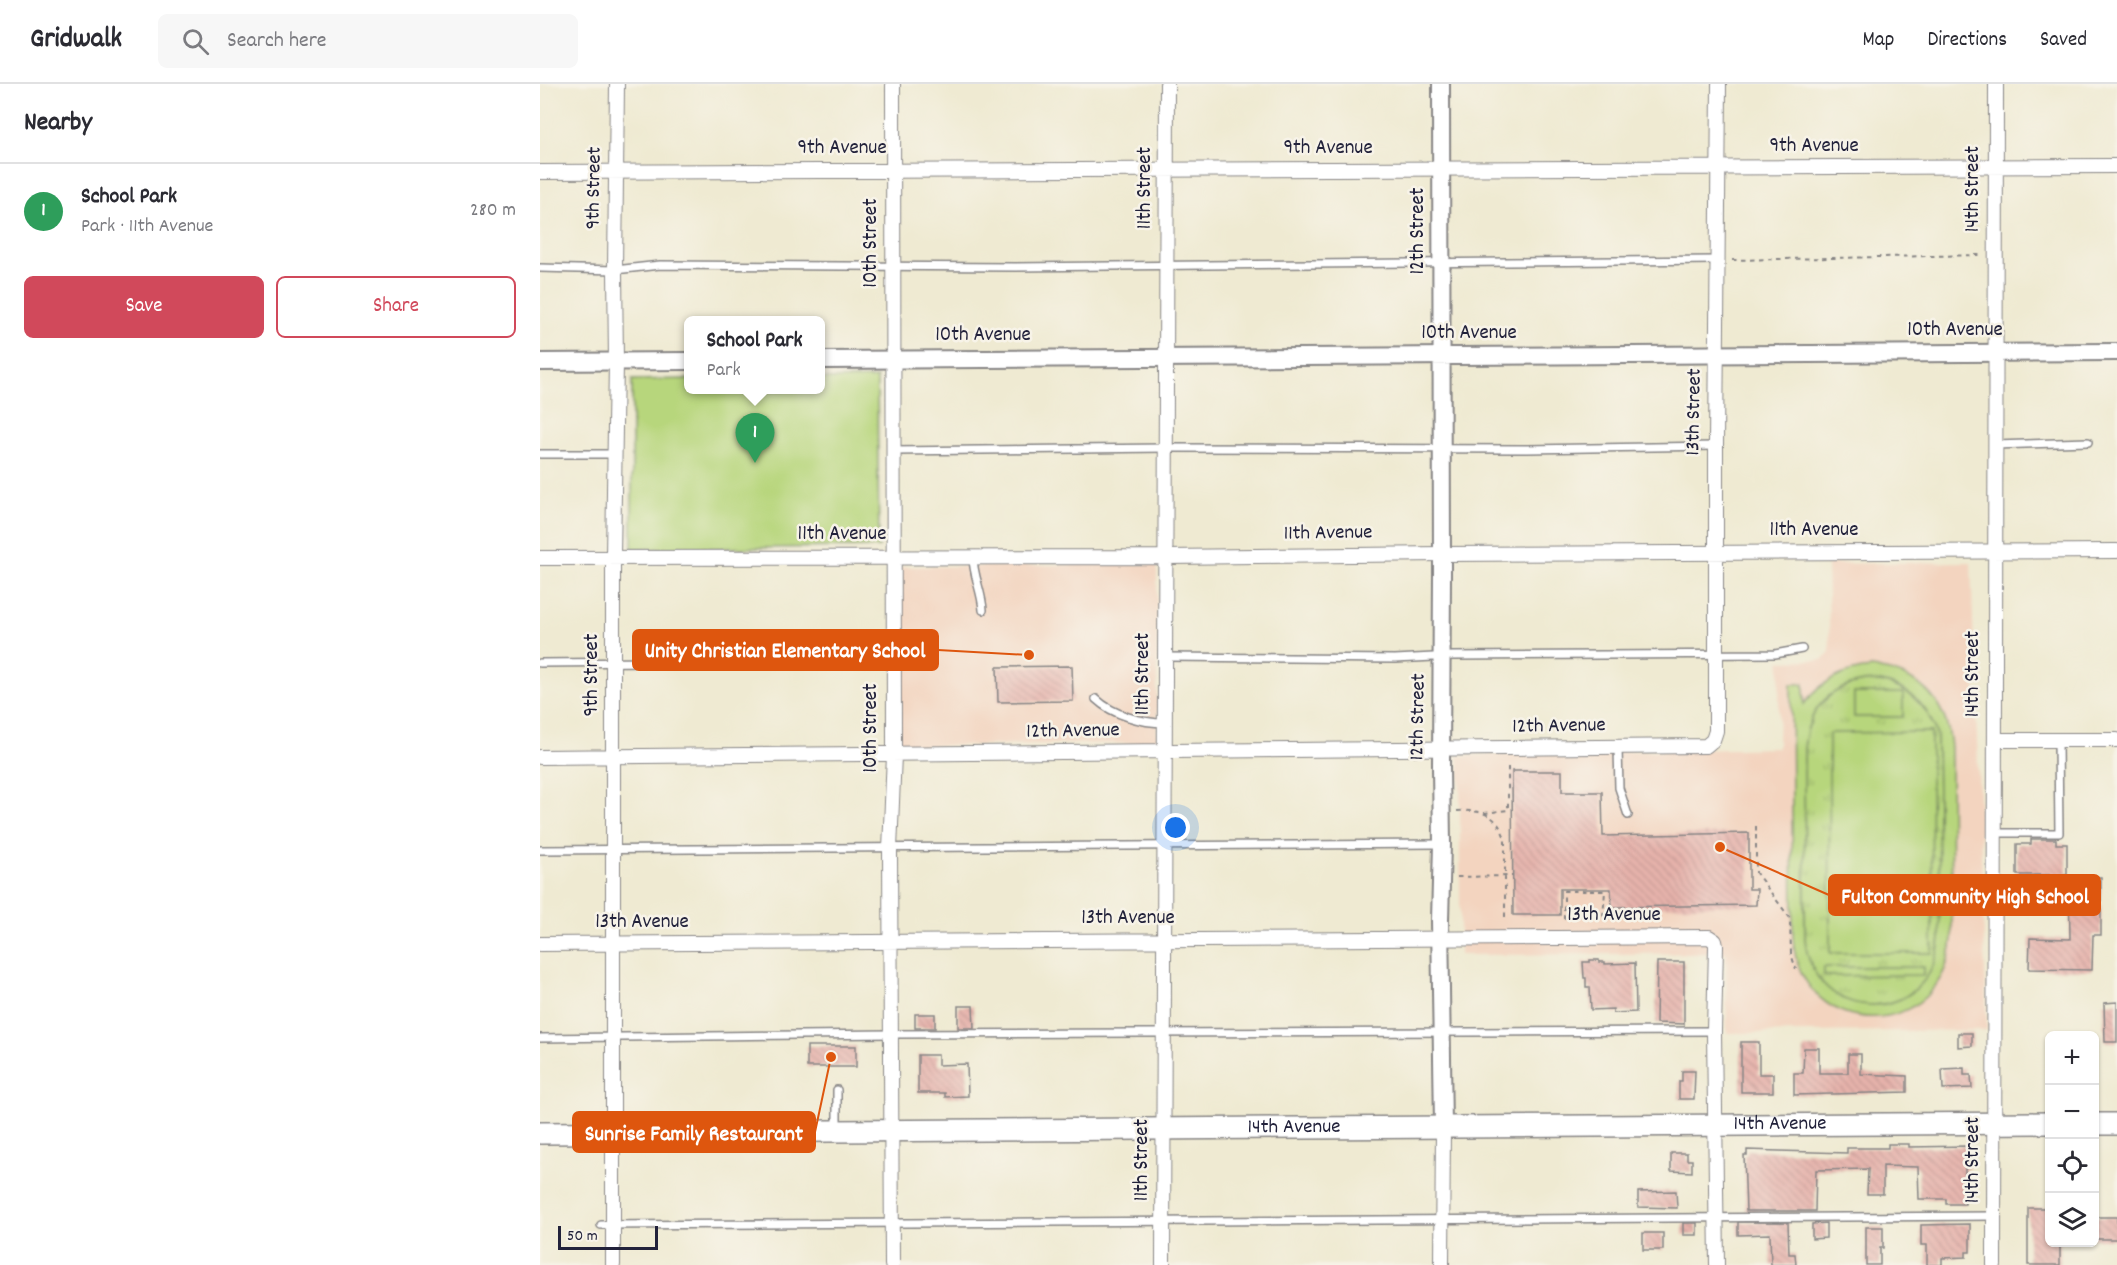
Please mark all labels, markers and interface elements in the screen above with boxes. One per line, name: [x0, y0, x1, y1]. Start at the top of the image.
search box: [158, 14, 578, 68]
text: Gridwalk: [30, 21, 122, 61]
icon: search: [179, 25, 212, 58]
text: Search here: [227, 26, 327, 57]
text: Map: [1863, 26, 1894, 56]
text: Directions: [1927, 26, 2007, 56]
text: Saved: [2040, 26, 2087, 56]
text: Nearby: [24, 105, 92, 142]
street label: 9th Avenue: [1769, 132, 1859, 162]
street label: 9th Avenue: [797, 134, 887, 164]
street label: 9th Avenue: [1283, 134, 1373, 164]
street label: 14th Street: [1959, 145, 1989, 232]
street label: 9th Street: [579, 146, 611, 230]
street label: 11th Street: [1131, 147, 1161, 229]
text: School Park: [81, 182, 177, 213]
street label: 12th Street: [1404, 187, 1434, 274]
text: 1: [41, 197, 46, 225]
text: 280 m: [470, 197, 516, 225]
street label: 10th Street: [857, 198, 887, 288]
text: Park · 11th Avenue: [81, 213, 213, 241]
button: Save: [24, 276, 264, 338]
button: Share: [276, 276, 516, 338]
popup: [684, 316, 825, 394]
street label: 10th Avenue: [1907, 316, 2003, 346]
street label: 10th Avenue: [1421, 319, 1517, 349]
street label: 10th Avenue: [935, 321, 1031, 351]
text: School Park: [707, 326, 802, 357]
text: Park: [707, 357, 741, 385]
street label: 13th Street: [1679, 368, 1711, 456]
pin: 1: [736, 414, 774, 463]
street label: 11th Avenue: [1770, 516, 1858, 546]
street label: 11th Avenue: [1283, 518, 1373, 550]
street label: 11th Avenue: [798, 520, 886, 550]
callout: Unity Christian Elementary School: [633, 630, 938, 670]
street label: 14th Street: [1959, 630, 1989, 717]
street label: 9th Street: [578, 633, 608, 716]
street label: 11th Street: [1129, 633, 1159, 715]
text: Unity Christian Elementary School: [645, 637, 926, 668]
street label: 12th Street: [1403, 673, 1435, 761]
street label: 10th Street: [857, 683, 887, 773]
street label: 12th Avenue: [1512, 711, 1606, 743]
street label: 12th Avenue: [1026, 716, 1120, 748]
your location: [1161, 813, 1190, 842]
callout: Fulton Community High School: [1829, 875, 2100, 915]
text: Fulton Community High School: [1841, 883, 2090, 914]
street label: 13th Avenue: [1567, 901, 1661, 931]
street label: 13th Avenue: [1081, 904, 1175, 934]
street label: 13th Avenue: [595, 908, 689, 938]
map controls: [2045, 1031, 2099, 1247]
button: +: [2045, 1031, 2099, 1085]
button: −: [2045, 1085, 2099, 1139]
street label: 14th Avenue: [1733, 1109, 1827, 1140]
callout: Sunrise Family Restaurant: [573, 1112, 815, 1152]
street label: 14th Avenue: [1247, 1113, 1341, 1143]
street label: 14th Street: [1959, 1116, 1989, 1203]
street label: 11th Street: [1128, 1119, 1158, 1201]
text: Sunrise Family Restaurant: [585, 1120, 804, 1151]
button: locate: [2045, 1139, 2099, 1193]
button: layers: [2045, 1193, 2099, 1247]
scale bar: [558, 1223, 658, 1250]
text: 50 m: [567, 1225, 598, 1248]

